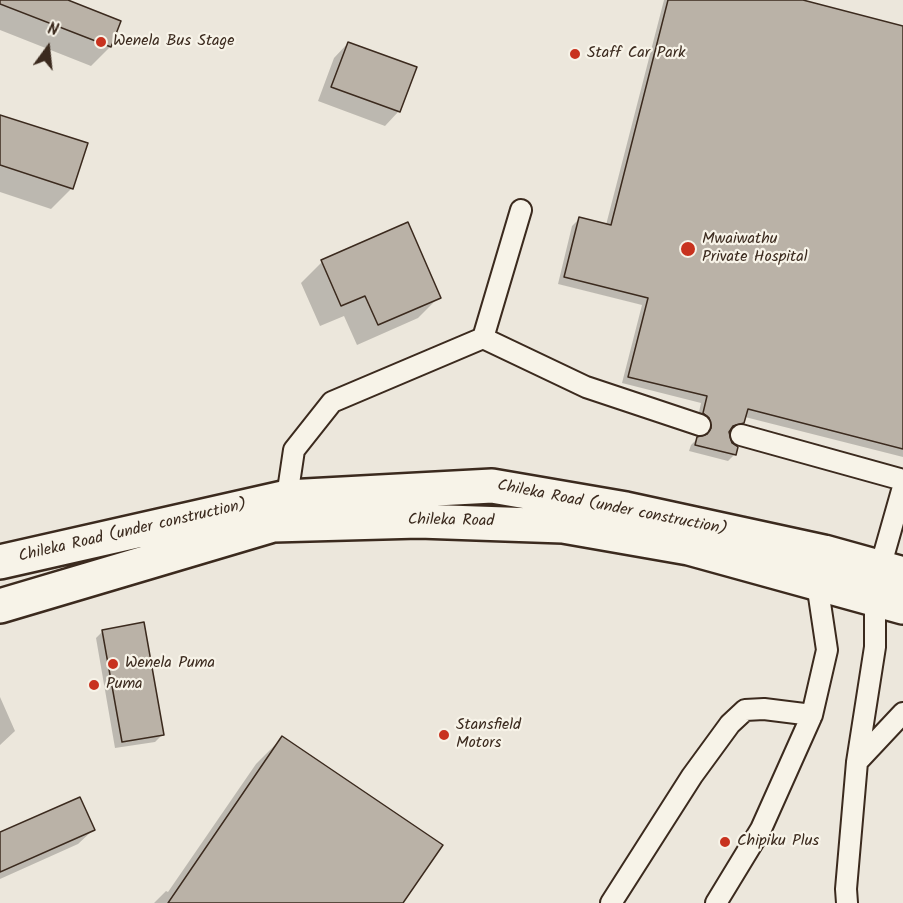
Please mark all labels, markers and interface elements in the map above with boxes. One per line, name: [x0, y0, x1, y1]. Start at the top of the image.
text: N: [45, 17, 61, 44]
north arrow: [18, 18, 78, 78]
place label: Wenela Bus Stage: [113, 32, 234, 52]
marker: Wenela Bus Stage: [94, 35, 108, 49]
place label: Staff Car Park: [587, 44, 685, 64]
marker: Staff Car Park: [568, 47, 582, 61]
place label: Mwaiwathu Private Hospital: [702, 230, 808, 268]
marker: Mwaiwathu Private Hospital: [679, 240, 697, 258]
street label: Chileka Road (under construction): [495, 477, 729, 541]
street label: Chileka Road (under construction): [17, 496, 249, 568]
street label: Chileka Road: [408, 512, 494, 532]
place label: Wenela Puma: [125, 654, 215, 674]
marker: Wenela Puma: [106, 657, 120, 671]
place label: Puma: [106, 675, 143, 695]
marker: Puma: [87, 678, 101, 692]
place label: Stansfield Motors: [456, 716, 521, 754]
marker: Stansfield Motors: [437, 728, 451, 742]
place label: Chipiku Plus: [737, 832, 819, 852]
marker: Chipiku Plus: [718, 835, 732, 849]

